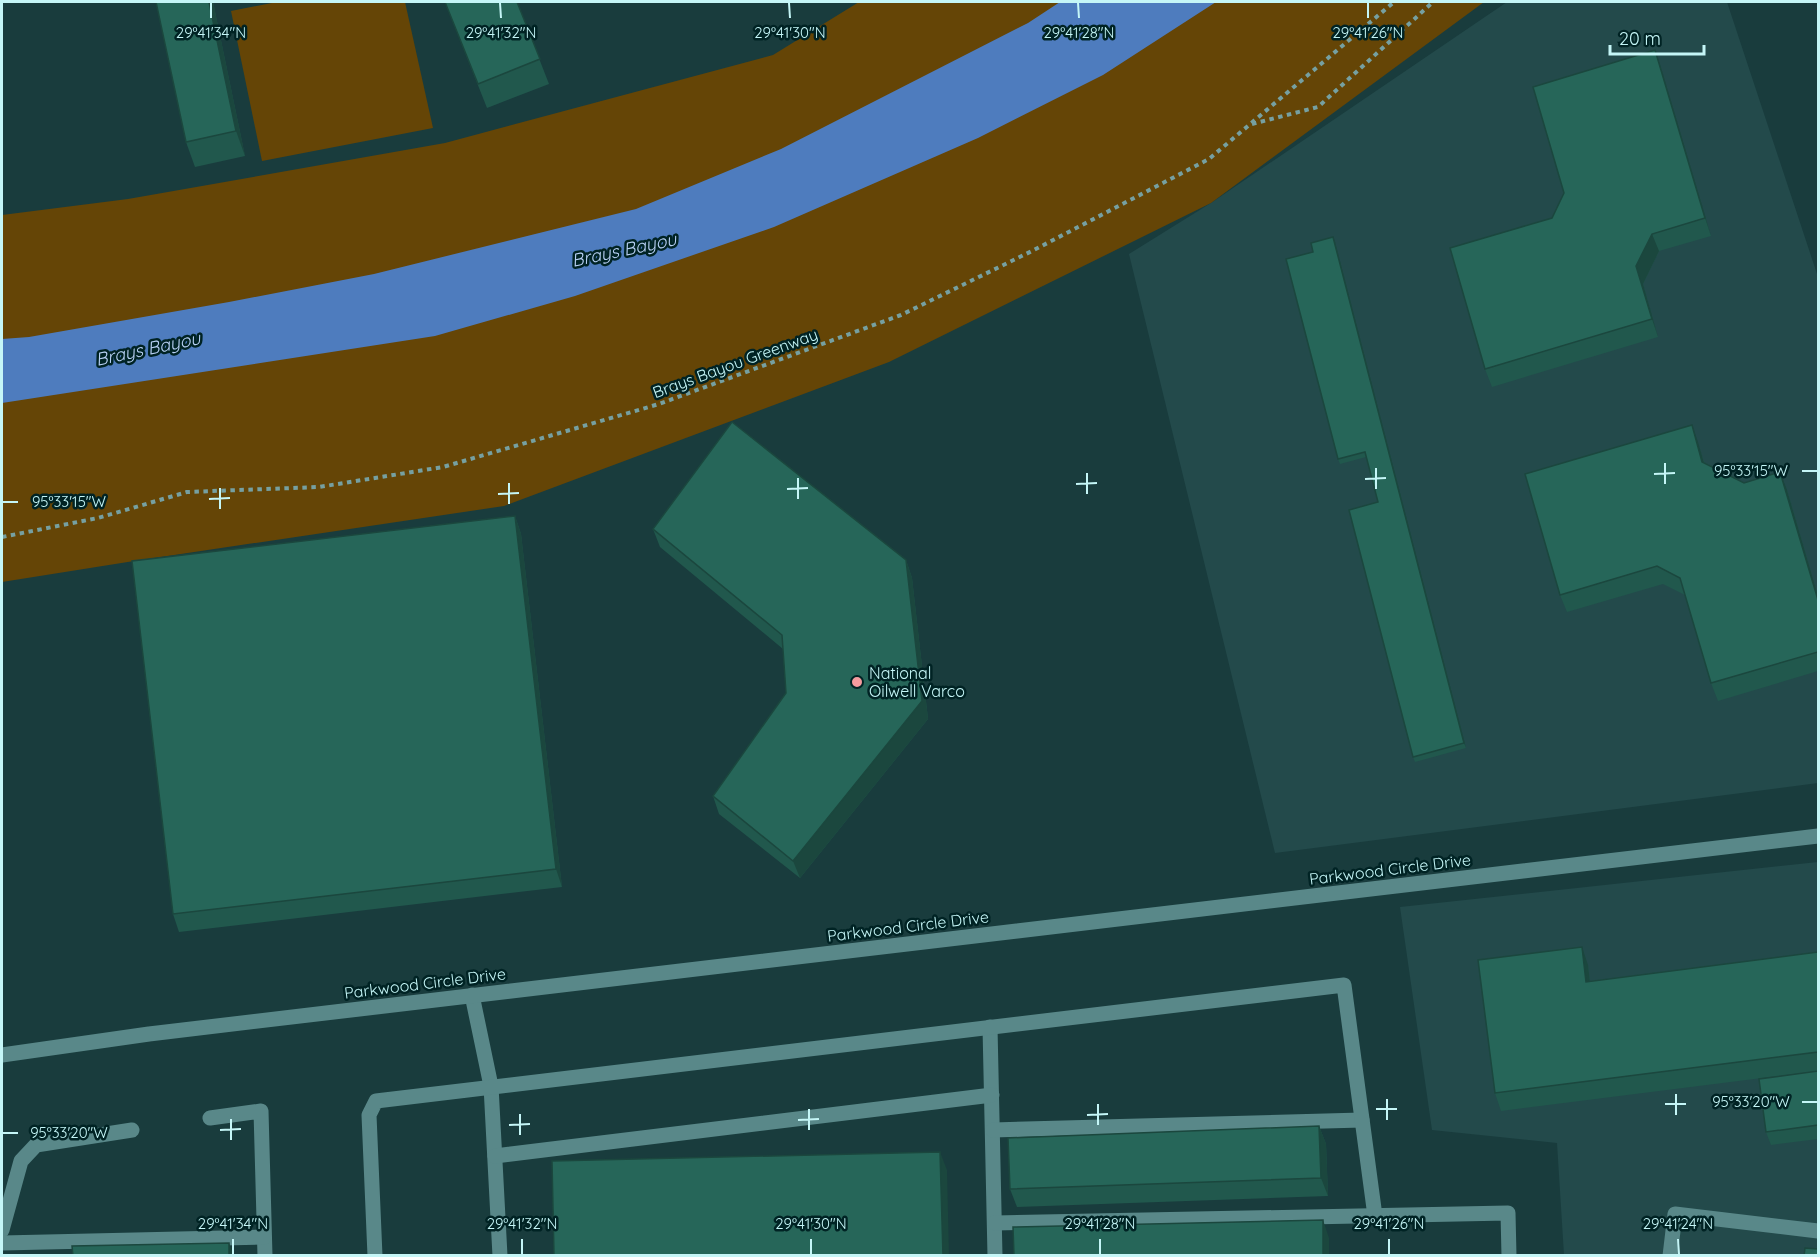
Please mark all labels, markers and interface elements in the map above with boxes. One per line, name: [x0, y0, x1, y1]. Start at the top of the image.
scale bar: [1610, 18, 1704, 56]
text: 29°41'34"N: [176, 23, 246, 42]
text: 29°41'32"N: [466, 23, 536, 42]
text: 29°41'30"N: [754, 23, 826, 42]
text: 29°41'28"N: [1044, 23, 1114, 42]
text: 29°41'26"N: [1333, 23, 1403, 42]
text: 20 m: [1619, 27, 1661, 50]
water label: Brays Bayou: [569, 227, 680, 272]
street label: Brays Bayou Greenway: [650, 324, 820, 402]
water label: Brays Bayou: [93, 326, 204, 371]
text: 95°33'15"W: [1714, 461, 1789, 480]
text: 95°33'15"W: [32, 492, 107, 511]
place label: National Oilwell Varco: [869, 663, 965, 701]
marker: National Oilwell Varco: [850, 675, 864, 689]
street label: Parkwood Circle Drive: [1308, 849, 1472, 889]
street label: Parkwood Circle Drive: [826, 906, 990, 946]
street label: Parkwood Circle Drive: [343, 963, 507, 1003]
text: 95°33'20"W: [1712, 1092, 1790, 1111]
text: 95°33'20"W: [30, 1123, 108, 1142]
text: 29°41'34"N: [198, 1214, 268, 1233]
text: 29°41'32"N: [487, 1214, 557, 1233]
text: 29°41'30"N: [775, 1214, 847, 1233]
text: 29°41'28"N: [1065, 1214, 1135, 1233]
text: 29°41'26"N: [1354, 1214, 1424, 1233]
text: 29°41'24"N: [1643, 1214, 1713, 1233]

